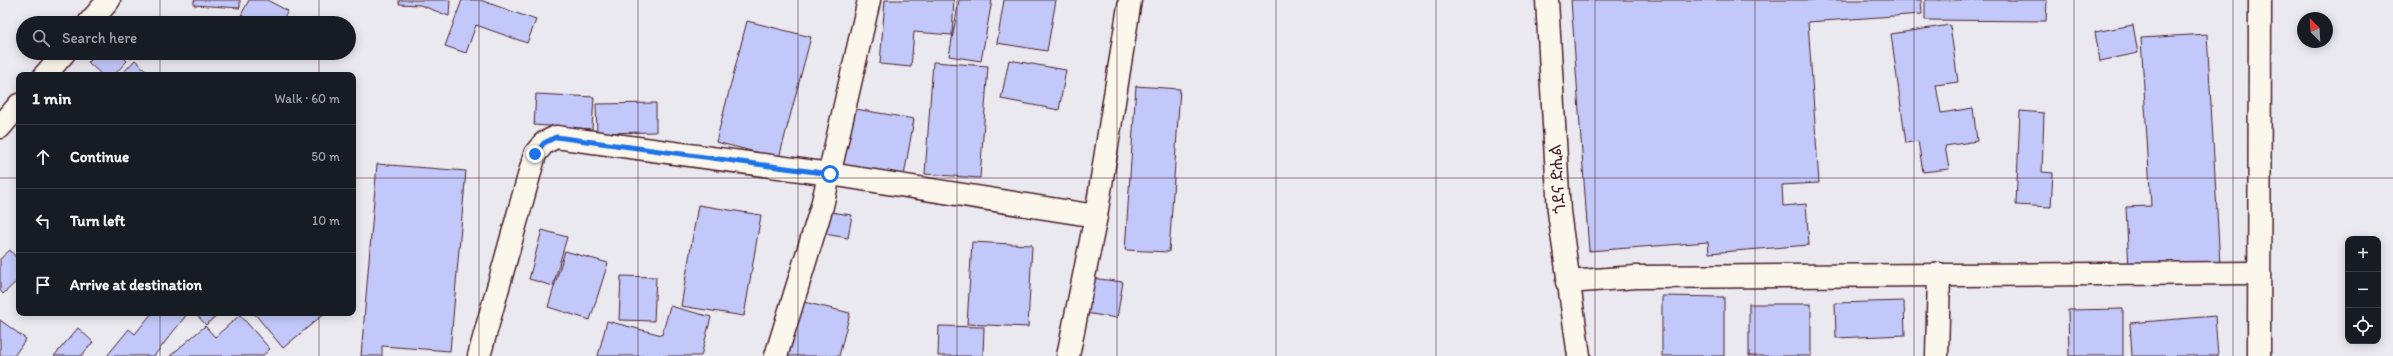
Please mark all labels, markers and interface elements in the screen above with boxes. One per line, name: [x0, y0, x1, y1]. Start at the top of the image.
north arrow: [2297, 12, 2333, 48]
search box: [16, 16, 356, 60]
icon: search: [30, 27, 52, 49]
text: Search here: [62, 29, 137, 47]
text: 1 min: [32, 88, 71, 108]
text: Walk · 60 m: [275, 91, 340, 106]
street label: ጎደና ድሒል: [1545, 144, 1569, 214]
route end: [526, 145, 544, 163]
icon: ahead: [32, 146, 54, 168]
text: Continue: [70, 148, 129, 166]
text: 50 m: [311, 149, 340, 164]
route start: [821, 165, 839, 183]
icon: left: [32, 210, 54, 232]
text: Turn left: [70, 212, 125, 230]
text: 10 m: [312, 213, 340, 228]
map controls: [2345, 236, 2381, 344]
button: +: [2345, 236, 2381, 272]
button: −: [2345, 272, 2381, 308]
icon: arrive: [32, 274, 54, 296]
text: Arrive at destination: [70, 276, 202, 294]
button: locate: [2345, 308, 2381, 344]

